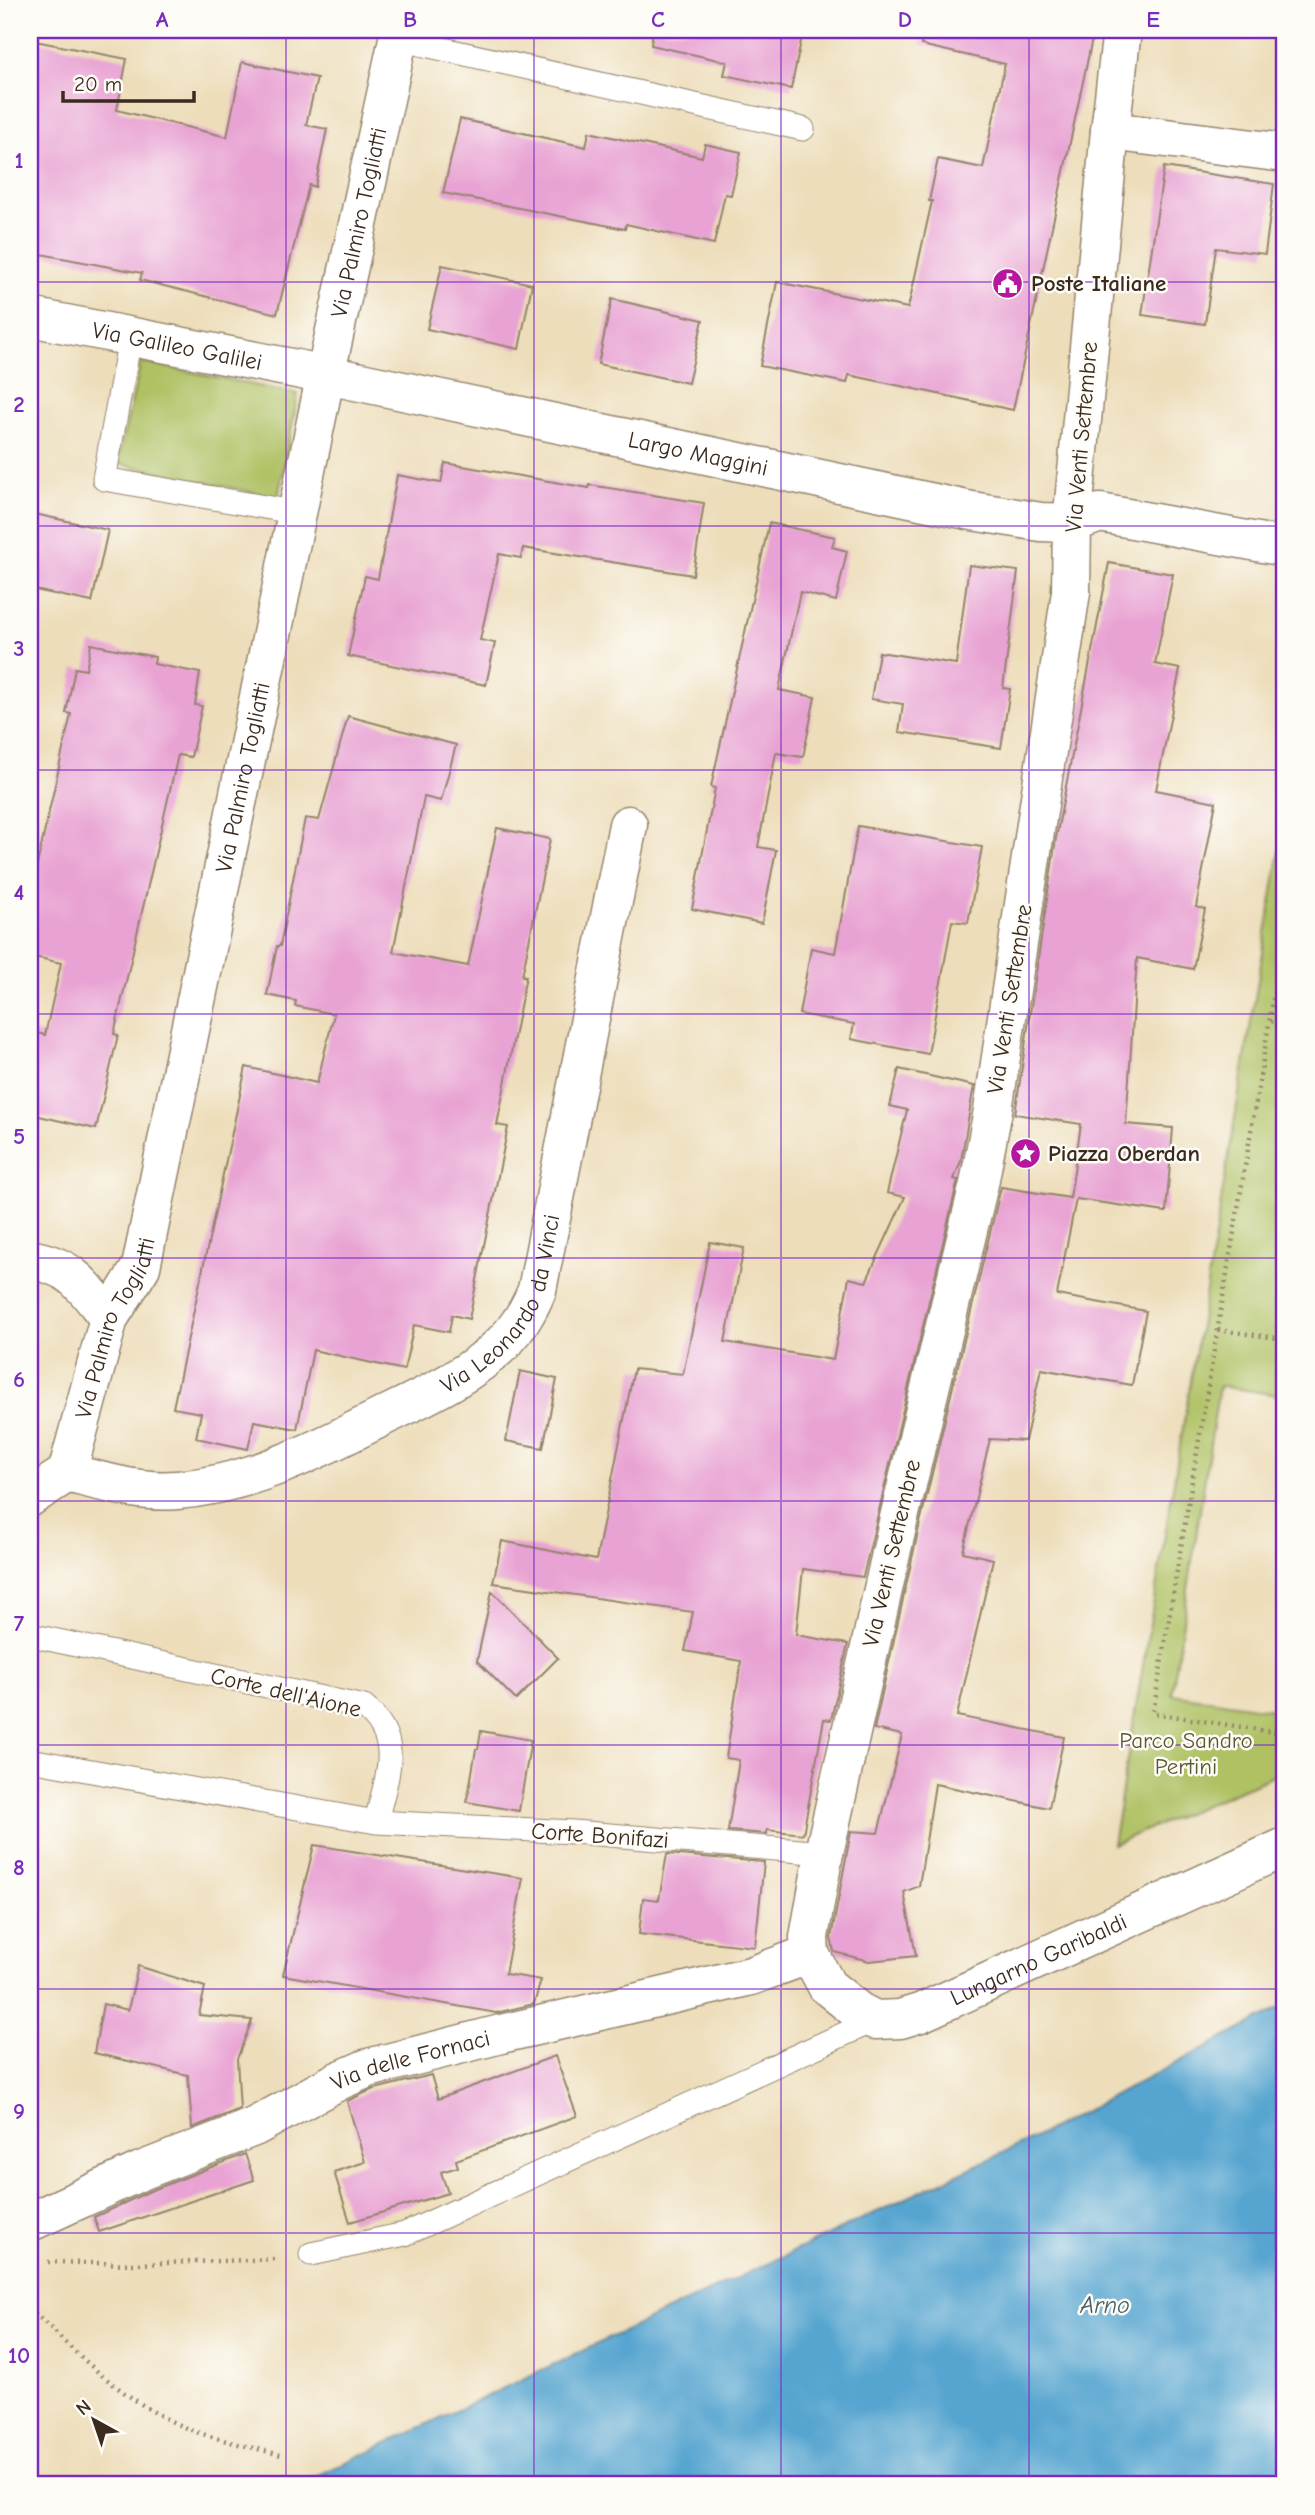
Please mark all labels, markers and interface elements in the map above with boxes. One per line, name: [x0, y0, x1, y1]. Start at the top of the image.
text: A: [156, 6, 169, 33]
text: B: [403, 6, 417, 33]
text: C: [651, 6, 665, 33]
text: D: [898, 6, 912, 33]
text: E: [1146, 6, 1160, 33]
scale bar: [63, 60, 194, 104]
text: 20 m: [74, 72, 122, 96]
street label: Via Palmiro Togliatti: [325, 125, 393, 320]
text: 1: [14, 147, 24, 174]
public building icon: Poste Italiane: [991, 266, 1025, 300]
place label: Poste Italiane: [1031, 270, 1166, 297]
street label: Via Galileo Galilei: [90, 316, 264, 376]
street label: Via Venti Settembre: [1060, 340, 1103, 534]
text: 2: [13, 391, 25, 418]
street label: Largo Maggini: [626, 426, 771, 482]
text: 3: [13, 635, 25, 662]
street label: Via Palmiro Togliatti: [210, 680, 276, 875]
text: 4: [14, 879, 25, 906]
street label: Via Venti Settembre: [981, 902, 1038, 1096]
text: 5: [13, 1123, 25, 1150]
place icon: Piazza Oberdan: [1008, 1136, 1042, 1170]
place label: Piazza Oberdan: [1048, 1140, 1200, 1167]
street label: Via Leonardo da Vinci: [436, 1212, 566, 1399]
street label: Via Palmiro Togliatti: [69, 1235, 161, 1422]
text: 6: [13, 1366, 25, 1393]
street label: Via Venti Settembre: [857, 1457, 926, 1649]
text: 7: [14, 1610, 25, 1637]
street label: Corte dell'Aione: [208, 1662, 364, 1723]
park label: Parco Sandro Pertini: [1119, 1727, 1253, 1780]
street label: Corte Bonifazi: [530, 1817, 670, 1854]
text: 8: [13, 1854, 25, 1881]
street label: Lungarno Garibaldi: [946, 1908, 1131, 2011]
street label: Via delle Fornaci: [326, 2024, 493, 2096]
text: 9: [13, 2098, 25, 2125]
water label: Arno: [1079, 2291, 1130, 2319]
text: 10: [8, 2342, 30, 2369]
north arrow: [60, 2386, 130, 2456]
text: N: [72, 2395, 96, 2420]

